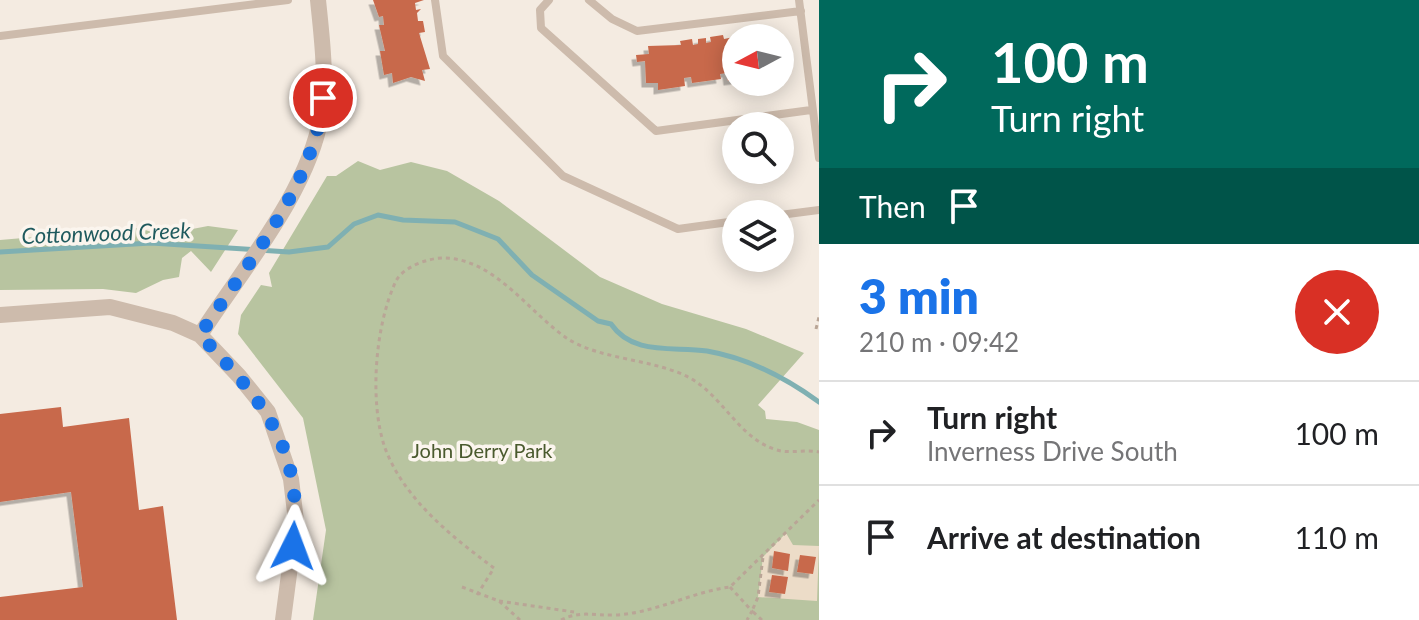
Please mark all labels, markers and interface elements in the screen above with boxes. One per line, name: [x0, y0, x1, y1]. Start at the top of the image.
north arrow: [722, 24, 794, 96]
map controls: [722, 24, 794, 272]
text: 100 m: [991, 28, 1149, 95]
icon: right: [859, 32, 963, 136]
pin: [289, 64, 357, 132]
icon: arrive: [301, 76, 345, 120]
text: Turn right: [991, 96, 1144, 140]
button: search: [722, 112, 794, 184]
icon: arrive: [942, 184, 986, 228]
text: Then: [859, 188, 926, 224]
button: layers: [722, 200, 794, 272]
water label: Cottonwood Creek: [21, 216, 192, 249]
text: 3 min: [859, 267, 979, 324]
button: close: [1295, 270, 1379, 354]
text: 210 m · 09:42: [859, 326, 1019, 358]
text: Turn right: [927, 399, 1057, 435]
icon: right: [859, 411, 903, 455]
text: 100 m: [1294, 415, 1379, 451]
text: Inverness Drive South: [927, 435, 1178, 467]
park label: John Derry Park: [411, 438, 553, 462]
position arrow: [251, 504, 335, 588]
icon: arrive: [859, 515, 903, 559]
text: Arrive at destination: [927, 519, 1201, 555]
text: 110 m: [1294, 519, 1379, 555]

